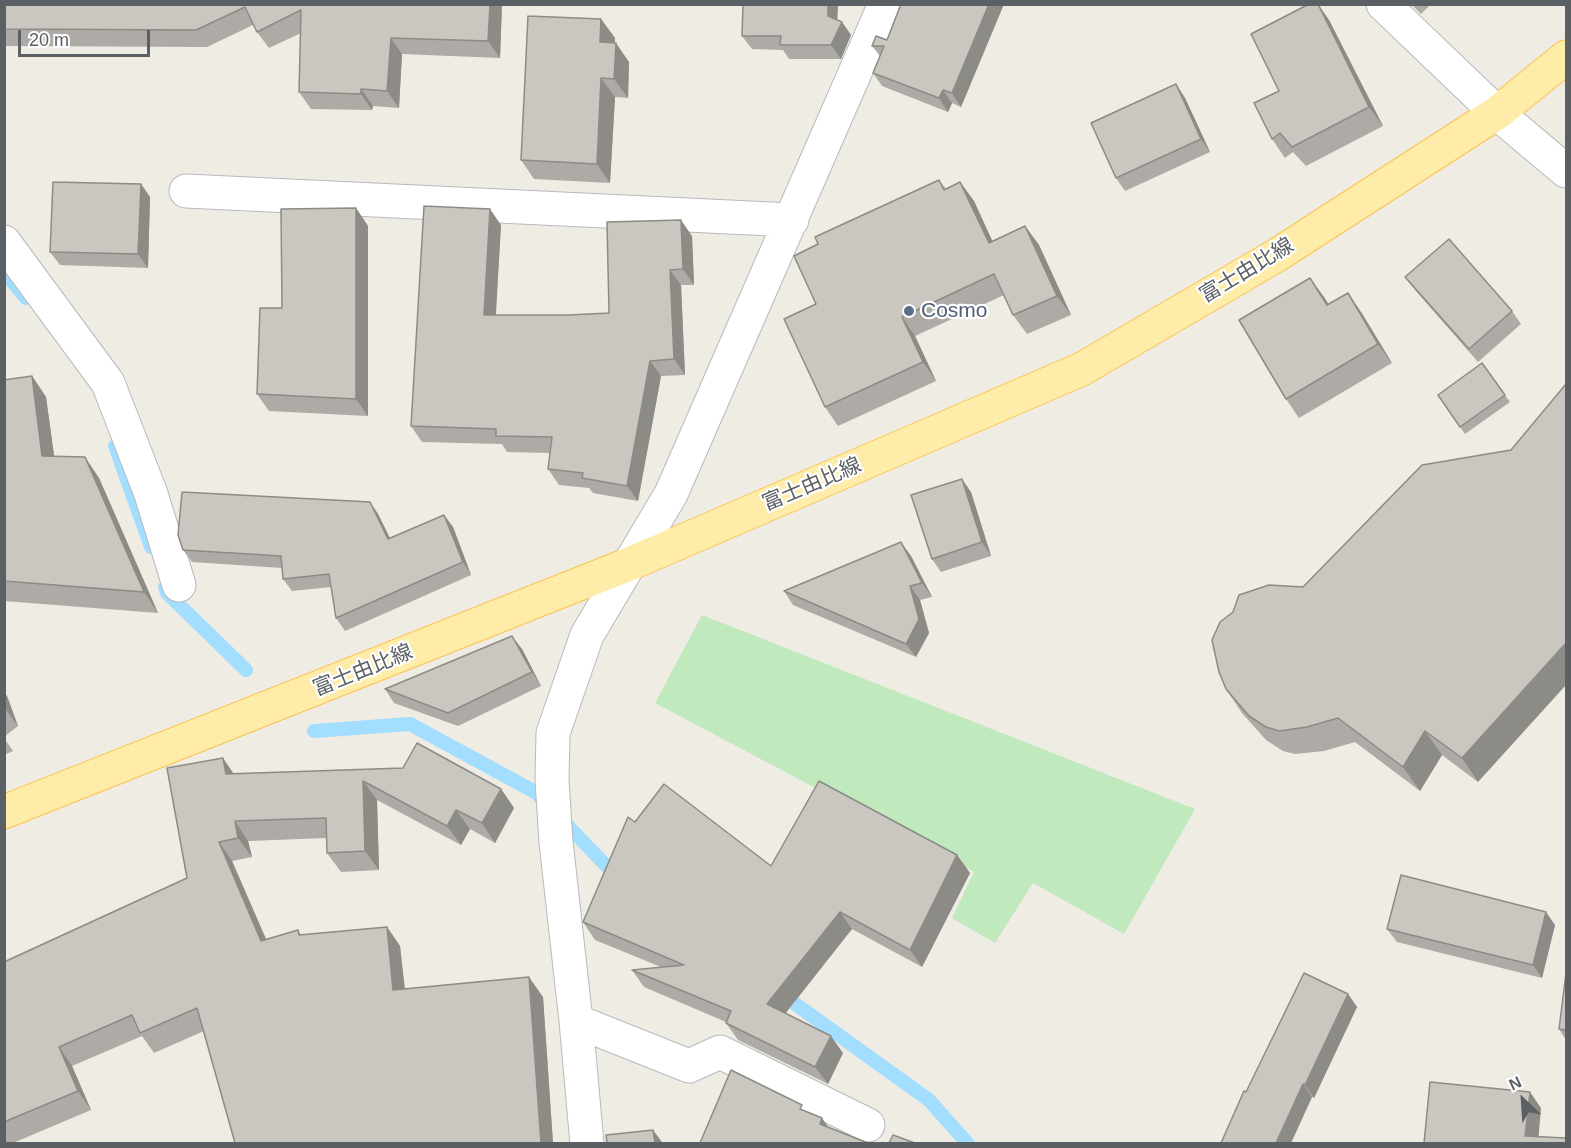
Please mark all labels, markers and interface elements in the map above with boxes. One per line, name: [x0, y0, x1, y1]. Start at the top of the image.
scale bar: [21, 18, 153, 56]
text: 20 m: [29, 30, 69, 50]
street label: 富士由比線: [1196, 233, 1298, 309]
place label: Cosmo: [921, 298, 988, 324]
marker: Cosmo: [902, 304, 916, 318]
street label: 富士由比線: [759, 453, 865, 517]
street label: 富士由比線: [310, 640, 416, 702]
north arrow: [1493, 1070, 1553, 1130]
text: N: [1506, 1073, 1524, 1093]

